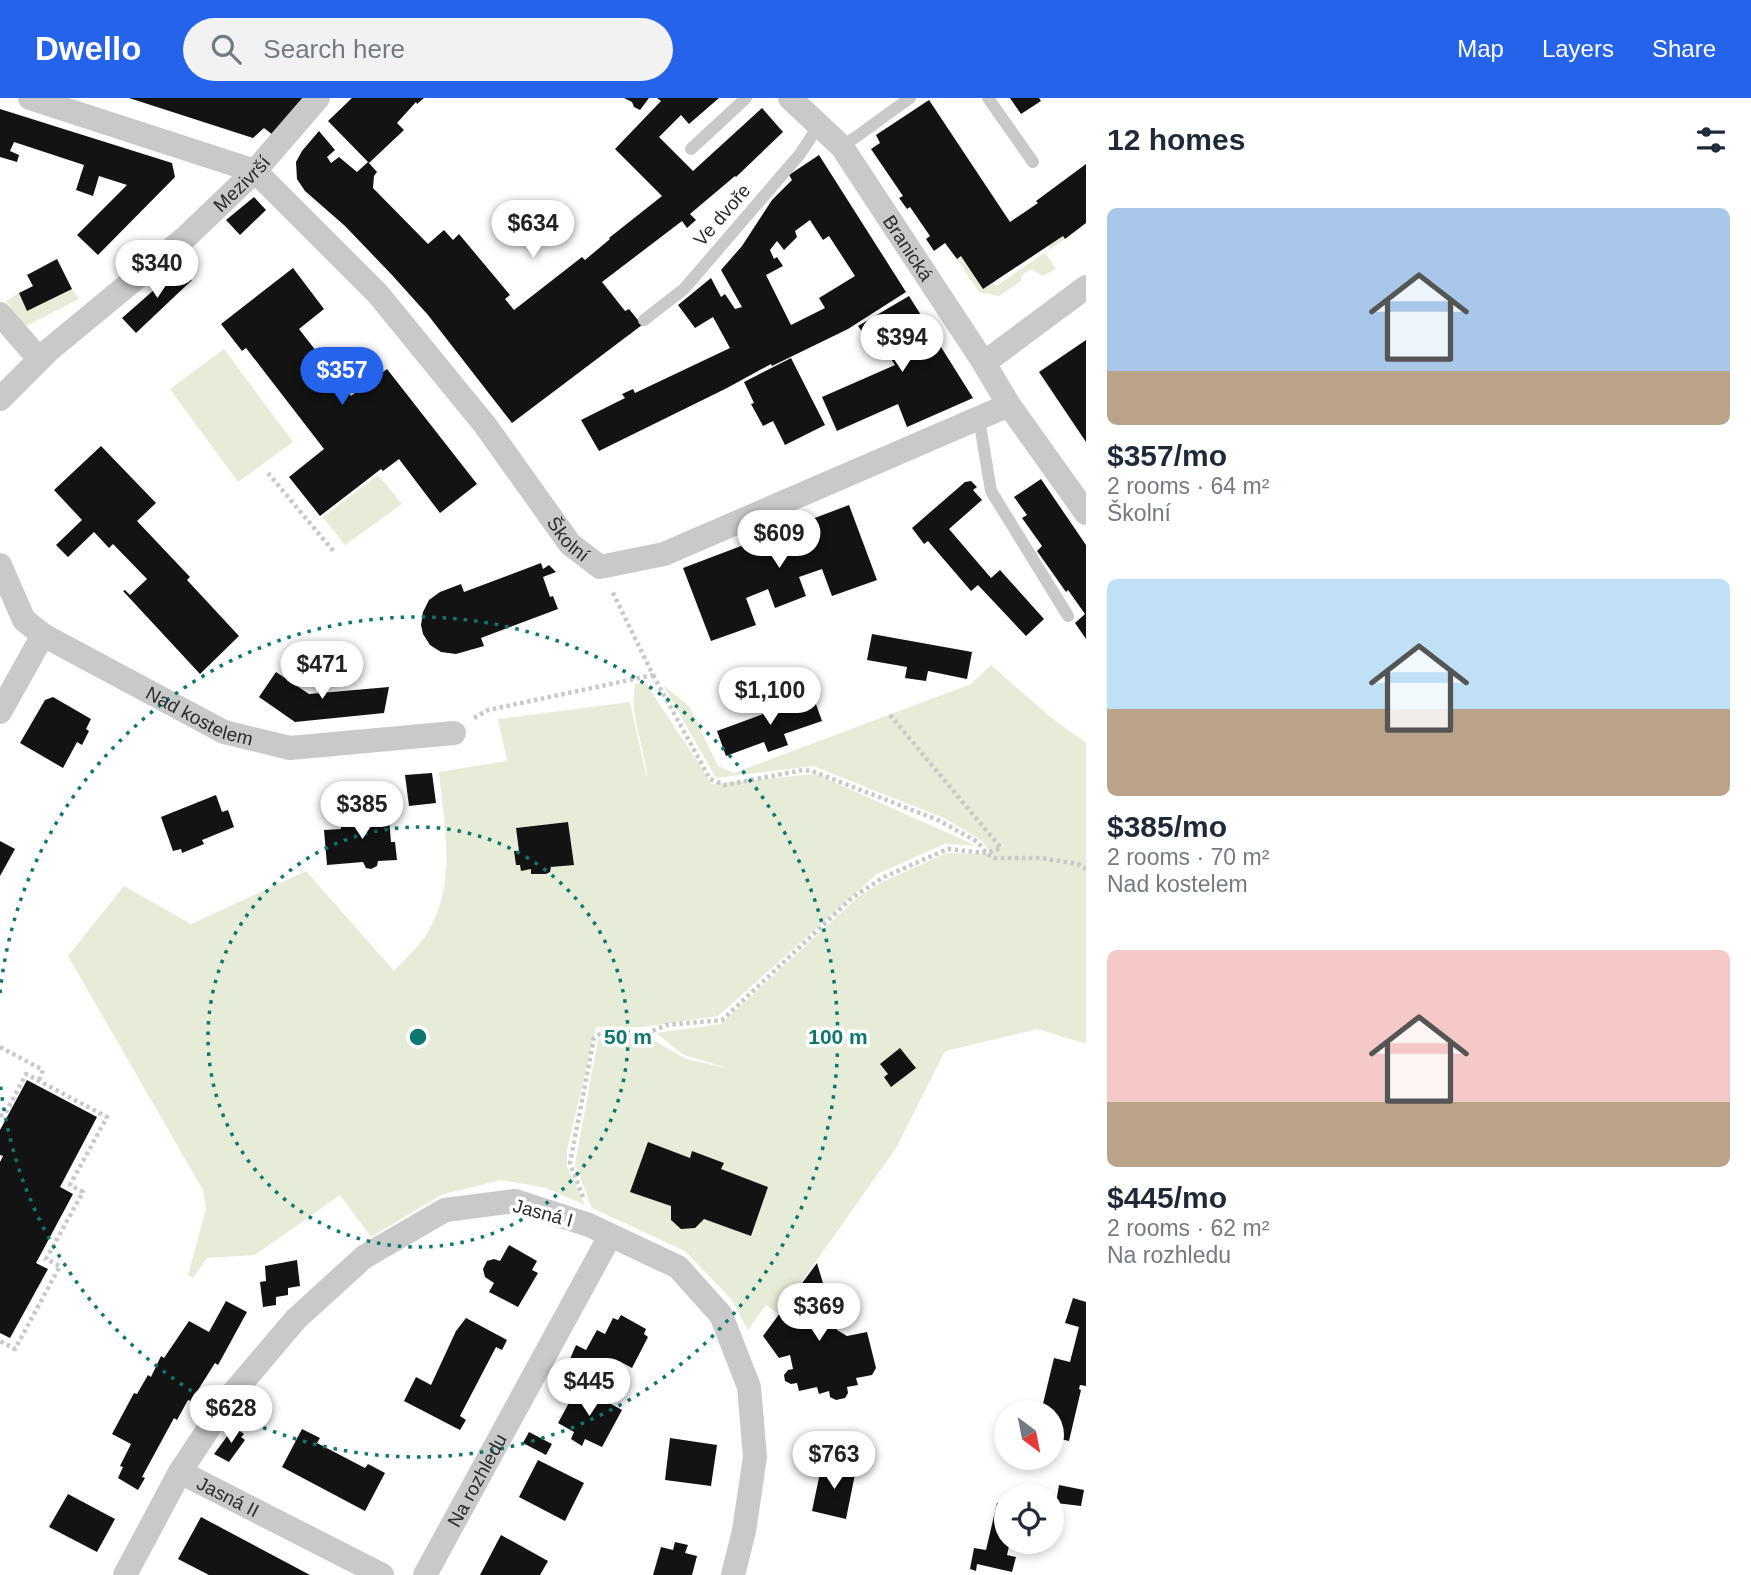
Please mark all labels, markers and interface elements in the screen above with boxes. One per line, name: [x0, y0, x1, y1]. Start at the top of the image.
search box: [183, 18, 673, 81]
text: Dwello: [35, 30, 141, 67]
icon: search: [207, 30, 245, 68]
text: Search here: [263, 34, 405, 64]
text: Map: [1457, 35, 1504, 62]
text: Layers: [1542, 35, 1614, 62]
text: Share: [1652, 35, 1716, 62]
icon: filters: [1692, 121, 1730, 159]
text: 12 homes: [1107, 123, 1245, 156]
street label: Mezivrší: [209, 151, 275, 216]
street label: Ve dvoře: [689, 180, 755, 250]
pin: $634: [492, 200, 574, 260]
text: $634: [507, 210, 559, 236]
street label: Branická: [879, 211, 938, 285]
pin: $340: [116, 240, 198, 300]
text: $340: [131, 250, 183, 276]
icon: home: [1356, 254, 1482, 380]
pin: $394: [861, 314, 943, 374]
text: $394: [876, 324, 928, 350]
pin: $357: [301, 348, 383, 407]
text: $357: [316, 357, 368, 383]
text: $357/mo: [1107, 439, 1227, 472]
text: 2 rooms · 64 m²: [1107, 473, 1269, 499]
text: Školní: [1107, 500, 1171, 526]
pin: $609: [738, 510, 820, 570]
street label: Školní: [543, 512, 594, 566]
text: $609: [753, 520, 805, 546]
icon: home: [1356, 625, 1482, 751]
pin: $471: [281, 642, 363, 701]
text: $471: [296, 651, 348, 677]
pin: $1,100: [713, 668, 827, 727]
text: $1,100: [735, 677, 805, 703]
street label: Nad kostelem: [143, 682, 255, 749]
pin: $385: [321, 782, 403, 841]
text: $385: [336, 791, 388, 817]
text: $385/mo: [1107, 810, 1227, 843]
text: 2 rooms · 70 m²: [1107, 844, 1269, 870]
text: Nad kostelem: [1107, 871, 1248, 897]
icon: home: [1356, 996, 1482, 1122]
centre of rings: [406, 1025, 430, 1049]
text: 50 m: [604, 1025, 652, 1048]
text: 100 m: [808, 1025, 868, 1048]
text: $445/mo: [1107, 1181, 1227, 1214]
street label: Jasná I: [511, 1195, 575, 1231]
text: 2 rooms · 62 m²: [1107, 1215, 1269, 1241]
text: Na rozhledu: [1107, 1242, 1231, 1268]
pin: $369: [778, 1284, 860, 1343]
text: $369: [793, 1293, 845, 1319]
pin: $445: [548, 1358, 630, 1418]
text: $445: [563, 1368, 615, 1394]
pin: $628: [190, 1386, 272, 1445]
text: $628: [205, 1395, 257, 1421]
north arrow: [994, 1400, 1064, 1470]
map controls: [994, 1400, 1064, 1554]
street label: Na rozhledu: [443, 1430, 511, 1530]
pin: $763: [793, 1432, 875, 1491]
text: $763: [808, 1441, 860, 1467]
street label: Jasná II: [194, 1472, 263, 1521]
button: locate: [994, 1484, 1064, 1554]

